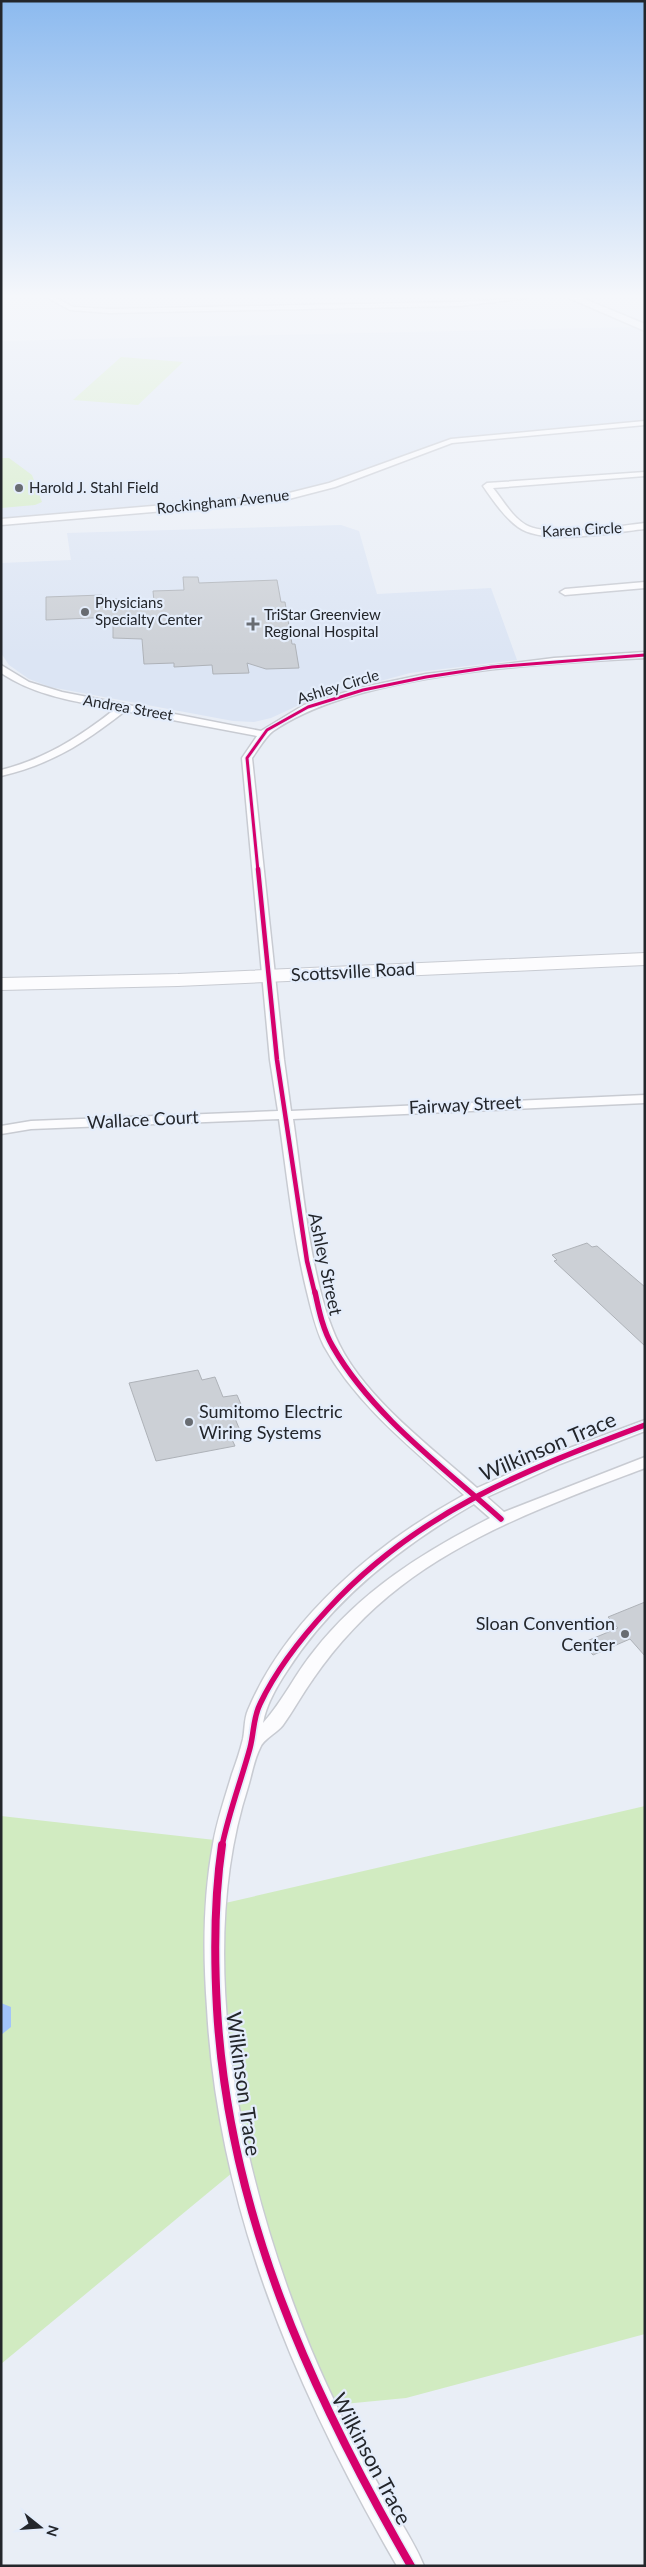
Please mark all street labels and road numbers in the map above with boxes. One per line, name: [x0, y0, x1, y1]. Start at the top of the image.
street label: Rockingham Avenue: [156, 485, 290, 517]
street label: Karen Circle: [542, 518, 622, 540]
street label: Ashley Circle: [294, 665, 381, 707]
street label: Andrea Street: [82, 690, 175, 724]
street label: Scottsville Road: [290, 957, 416, 985]
street label: Fairway Street: [408, 1090, 522, 1118]
street label: Wallace Court: [87, 1105, 200, 1133]
street label: Ashley Street: [304, 1210, 348, 1318]
street label: Wilkinson Trace: [476, 1406, 619, 1486]
street label: Wilkinson Trace: [222, 2010, 267, 2158]
street label: Wilkinson Trace: [327, 2388, 418, 2528]

